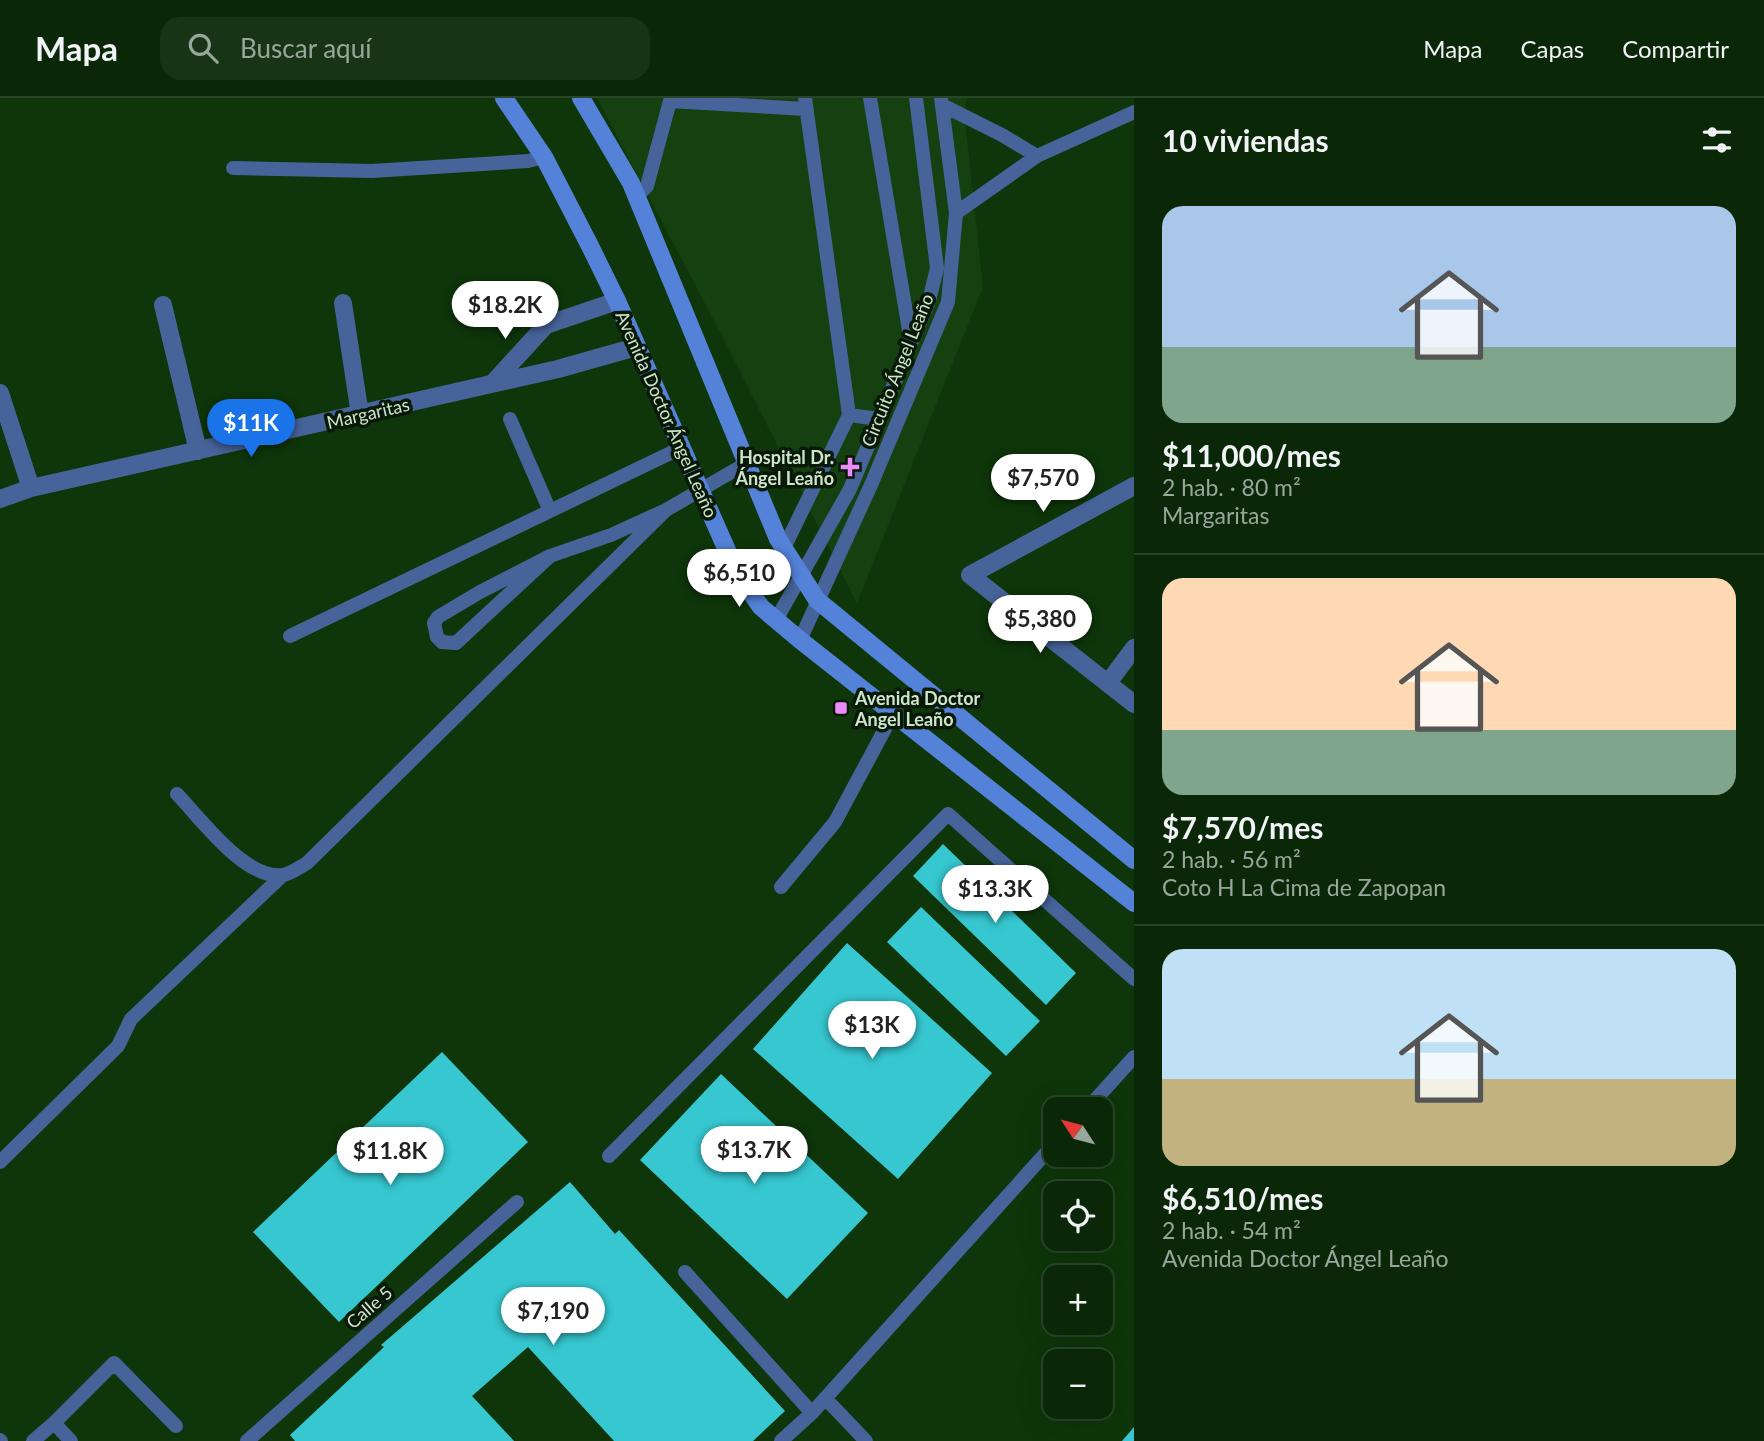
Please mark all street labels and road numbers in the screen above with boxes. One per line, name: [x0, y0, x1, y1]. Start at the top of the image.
street label: Circuito Ángel Leaño: [856, 290, 938, 450]
street label: Avenida Doctor Ángel Leaño: [611, 307, 723, 521]
street label: Margaritas: [325, 393, 412, 433]
street label: Calle 5: [341, 1281, 397, 1333]

